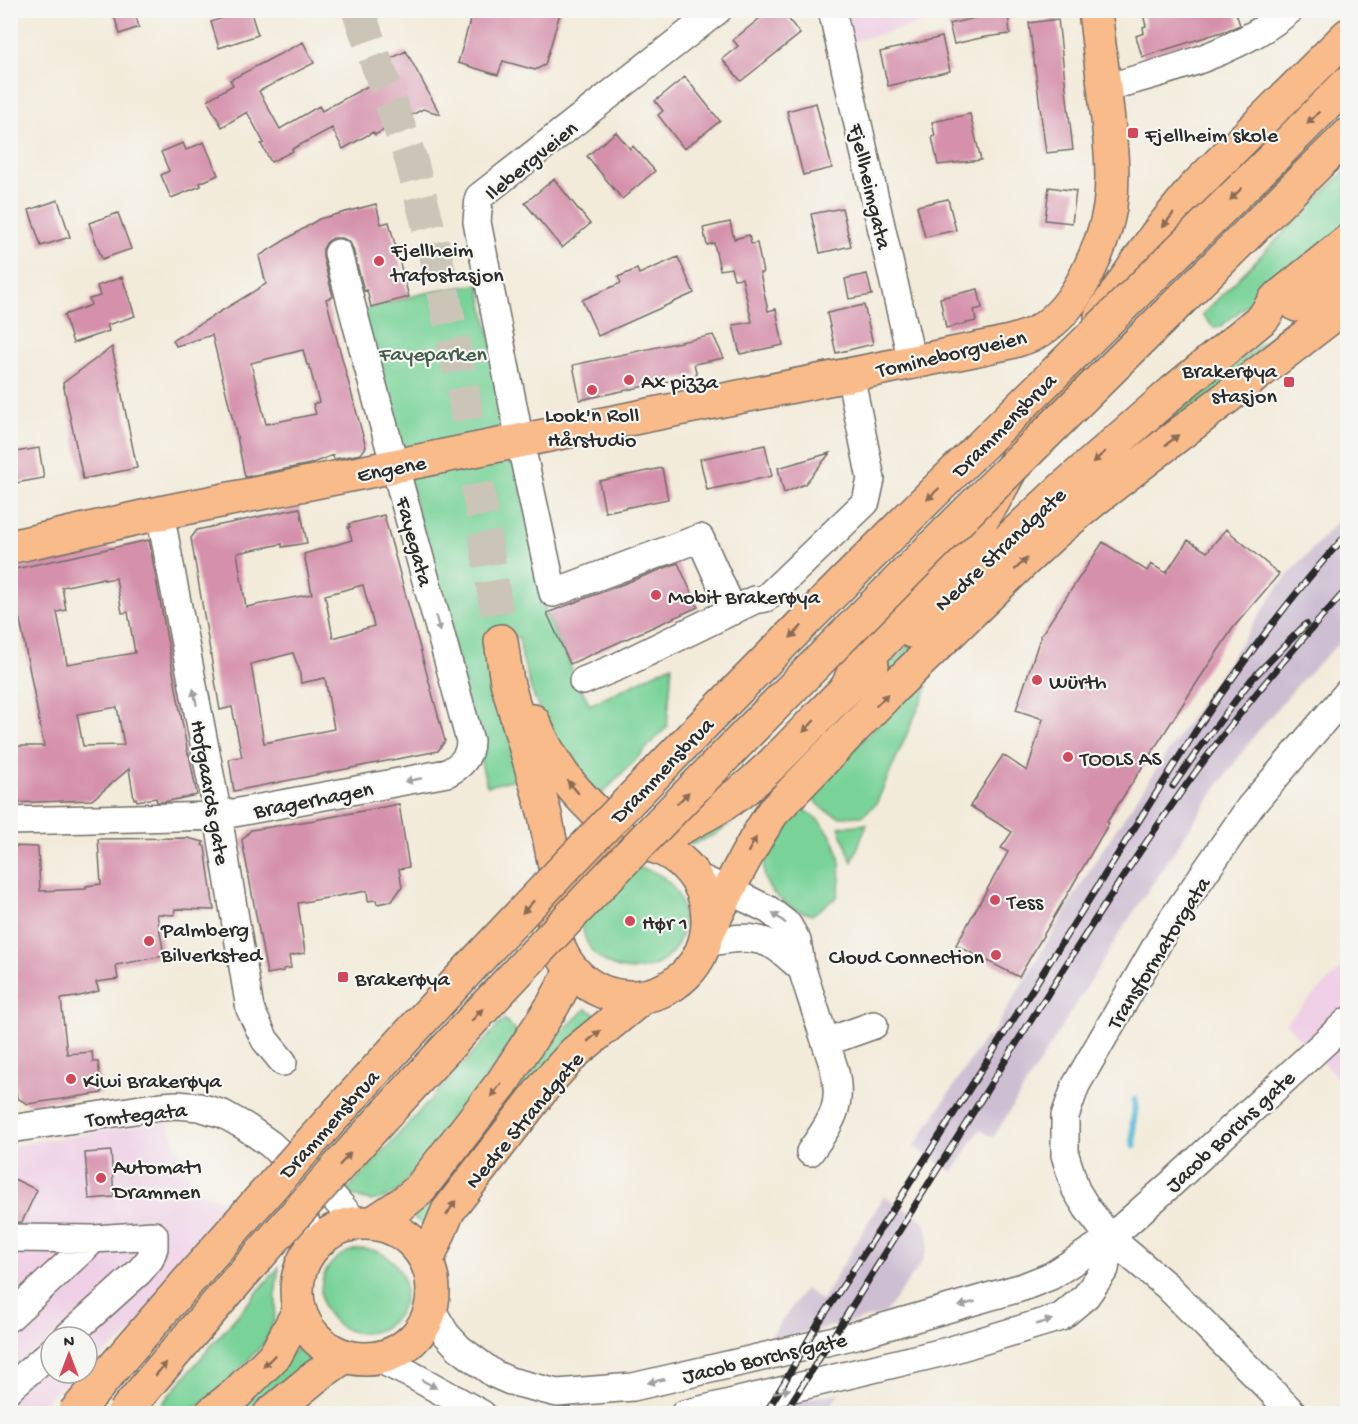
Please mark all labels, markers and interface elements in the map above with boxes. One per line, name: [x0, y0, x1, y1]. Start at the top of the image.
one-way arrow: [1305, 111, 1320, 125]
street label: Ilebergveien: [481, 116, 585, 208]
street label: Fjellheimgata: [841, 121, 895, 253]
place label: Fjellheim skole: [1144, 124, 1279, 150]
marker: Fjellheim skole: [1126, 126, 1140, 140]
one-way arrow: [1229, 186, 1243, 201]
one-way arrow: [1162, 212, 1175, 227]
place label: Fjellheim trafostasjon: [389, 239, 504, 290]
marker: Fjellheim trafostasjon: [372, 254, 386, 268]
street label: Tomineborgveien: [872, 326, 1030, 386]
park label: Fayeparken: [378, 343, 488, 369]
place label: Brakerøya stasjon: [1181, 360, 1278, 411]
street label: Drammensbrua: [947, 368, 1064, 486]
place label: Ax pizza: [641, 371, 719, 397]
marker: Ax pizza: [622, 373, 636, 387]
marker: Brakerøya stasjon: [1282, 375, 1296, 389]
marker: Look'n Roll Hårstudio: [585, 383, 599, 397]
place label: Look'n Roll Hårstudio: [545, 404, 639, 455]
one-way arrow: [1164, 434, 1179, 446]
one-way arrow: [1092, 450, 1107, 463]
street label: Engene: [355, 451, 429, 490]
street label: Nedre Strandgate: [930, 483, 1073, 619]
one-way arrow: [927, 486, 941, 500]
street label: Fayegata: [387, 493, 437, 590]
one-way arrow: [1014, 557, 1028, 571]
place label: Mobit Brakerøya: [668, 586, 821, 612]
marker: Mobit Brakerøya: [649, 588, 663, 602]
one-way arrow: [434, 615, 443, 633]
one-way arrow: [789, 624, 803, 638]
place label: Würth: [1049, 671, 1107, 697]
marker: Würth: [1030, 673, 1044, 687]
one-way arrow: [190, 687, 199, 706]
one-way arrow: [874, 693, 888, 707]
street label: Drammensbrua: [605, 713, 722, 832]
street label: Hofgaards gate: [183, 718, 234, 868]
one-way arrow: [802, 718, 816, 733]
place label: TOOLS AS: [1078, 748, 1162, 774]
marker: TOOLS AS: [1061, 750, 1075, 764]
one-way arrow: [403, 776, 422, 785]
street label: Bragerhagen: [251, 777, 376, 826]
one-way arrow: [567, 780, 580, 795]
one-way arrow: [676, 790, 690, 805]
one-way arrow: [747, 836, 757, 853]
street label: Transformatorgata: [1102, 872, 1218, 1037]
place label: Tess: [1005, 891, 1044, 917]
marker: Tess: [988, 893, 1002, 907]
one-way arrow: [521, 899, 535, 914]
place label: Hør 1: [642, 912, 688, 938]
one-way arrow: [772, 912, 787, 925]
marker: Hør 1: [623, 914, 637, 928]
place label: Palmberg Bilverksted: [160, 919, 264, 970]
marker: Palmberg Bilverksted: [142, 934, 156, 948]
place label: Cloud Connection: [829, 946, 985, 972]
marker: Cloud Connection: [989, 948, 1003, 962]
place label: Brakerøya: [354, 968, 450, 994]
marker: Brakerøya: [336, 970, 350, 984]
one-way arrow: [469, 1009, 483, 1023]
one-way arrow: [586, 1030, 601, 1043]
street label: Nedre Strandgate: [461, 1047, 591, 1195]
street label: Drammensbrua: [274, 1065, 387, 1187]
street label: Jacob Borchs gate: [1162, 1066, 1302, 1200]
place label: Kiwi Brakerøya: [83, 1070, 222, 1096]
marker: Kiwi Brakerøya: [64, 1072, 78, 1086]
one-way arrow: [490, 1082, 502, 1098]
street label: Tomtegata: [82, 1099, 189, 1135]
one-way arrow: [338, 1152, 352, 1167]
place label: Automat1 Drammen: [111, 1156, 202, 1207]
marker: Automat1 Drammen: [94, 1171, 108, 1185]
one-way arrow: [445, 1201, 457, 1217]
one-way arrow: [958, 1300, 976, 1309]
one-way arrow: [1035, 1317, 1053, 1326]
north arrow: [39, 1325, 99, 1385]
street label: Jacob Borchs gate: [680, 1328, 850, 1391]
text: N: [64, 1334, 75, 1353]
one-way arrow: [262, 1353, 276, 1368]
one-way arrow: [154, 1361, 167, 1377]
one-way arrow: [647, 1377, 665, 1387]
one-way arrow: [421, 1379, 437, 1390]
one-way arrow: [772, 1385, 791, 1395]

